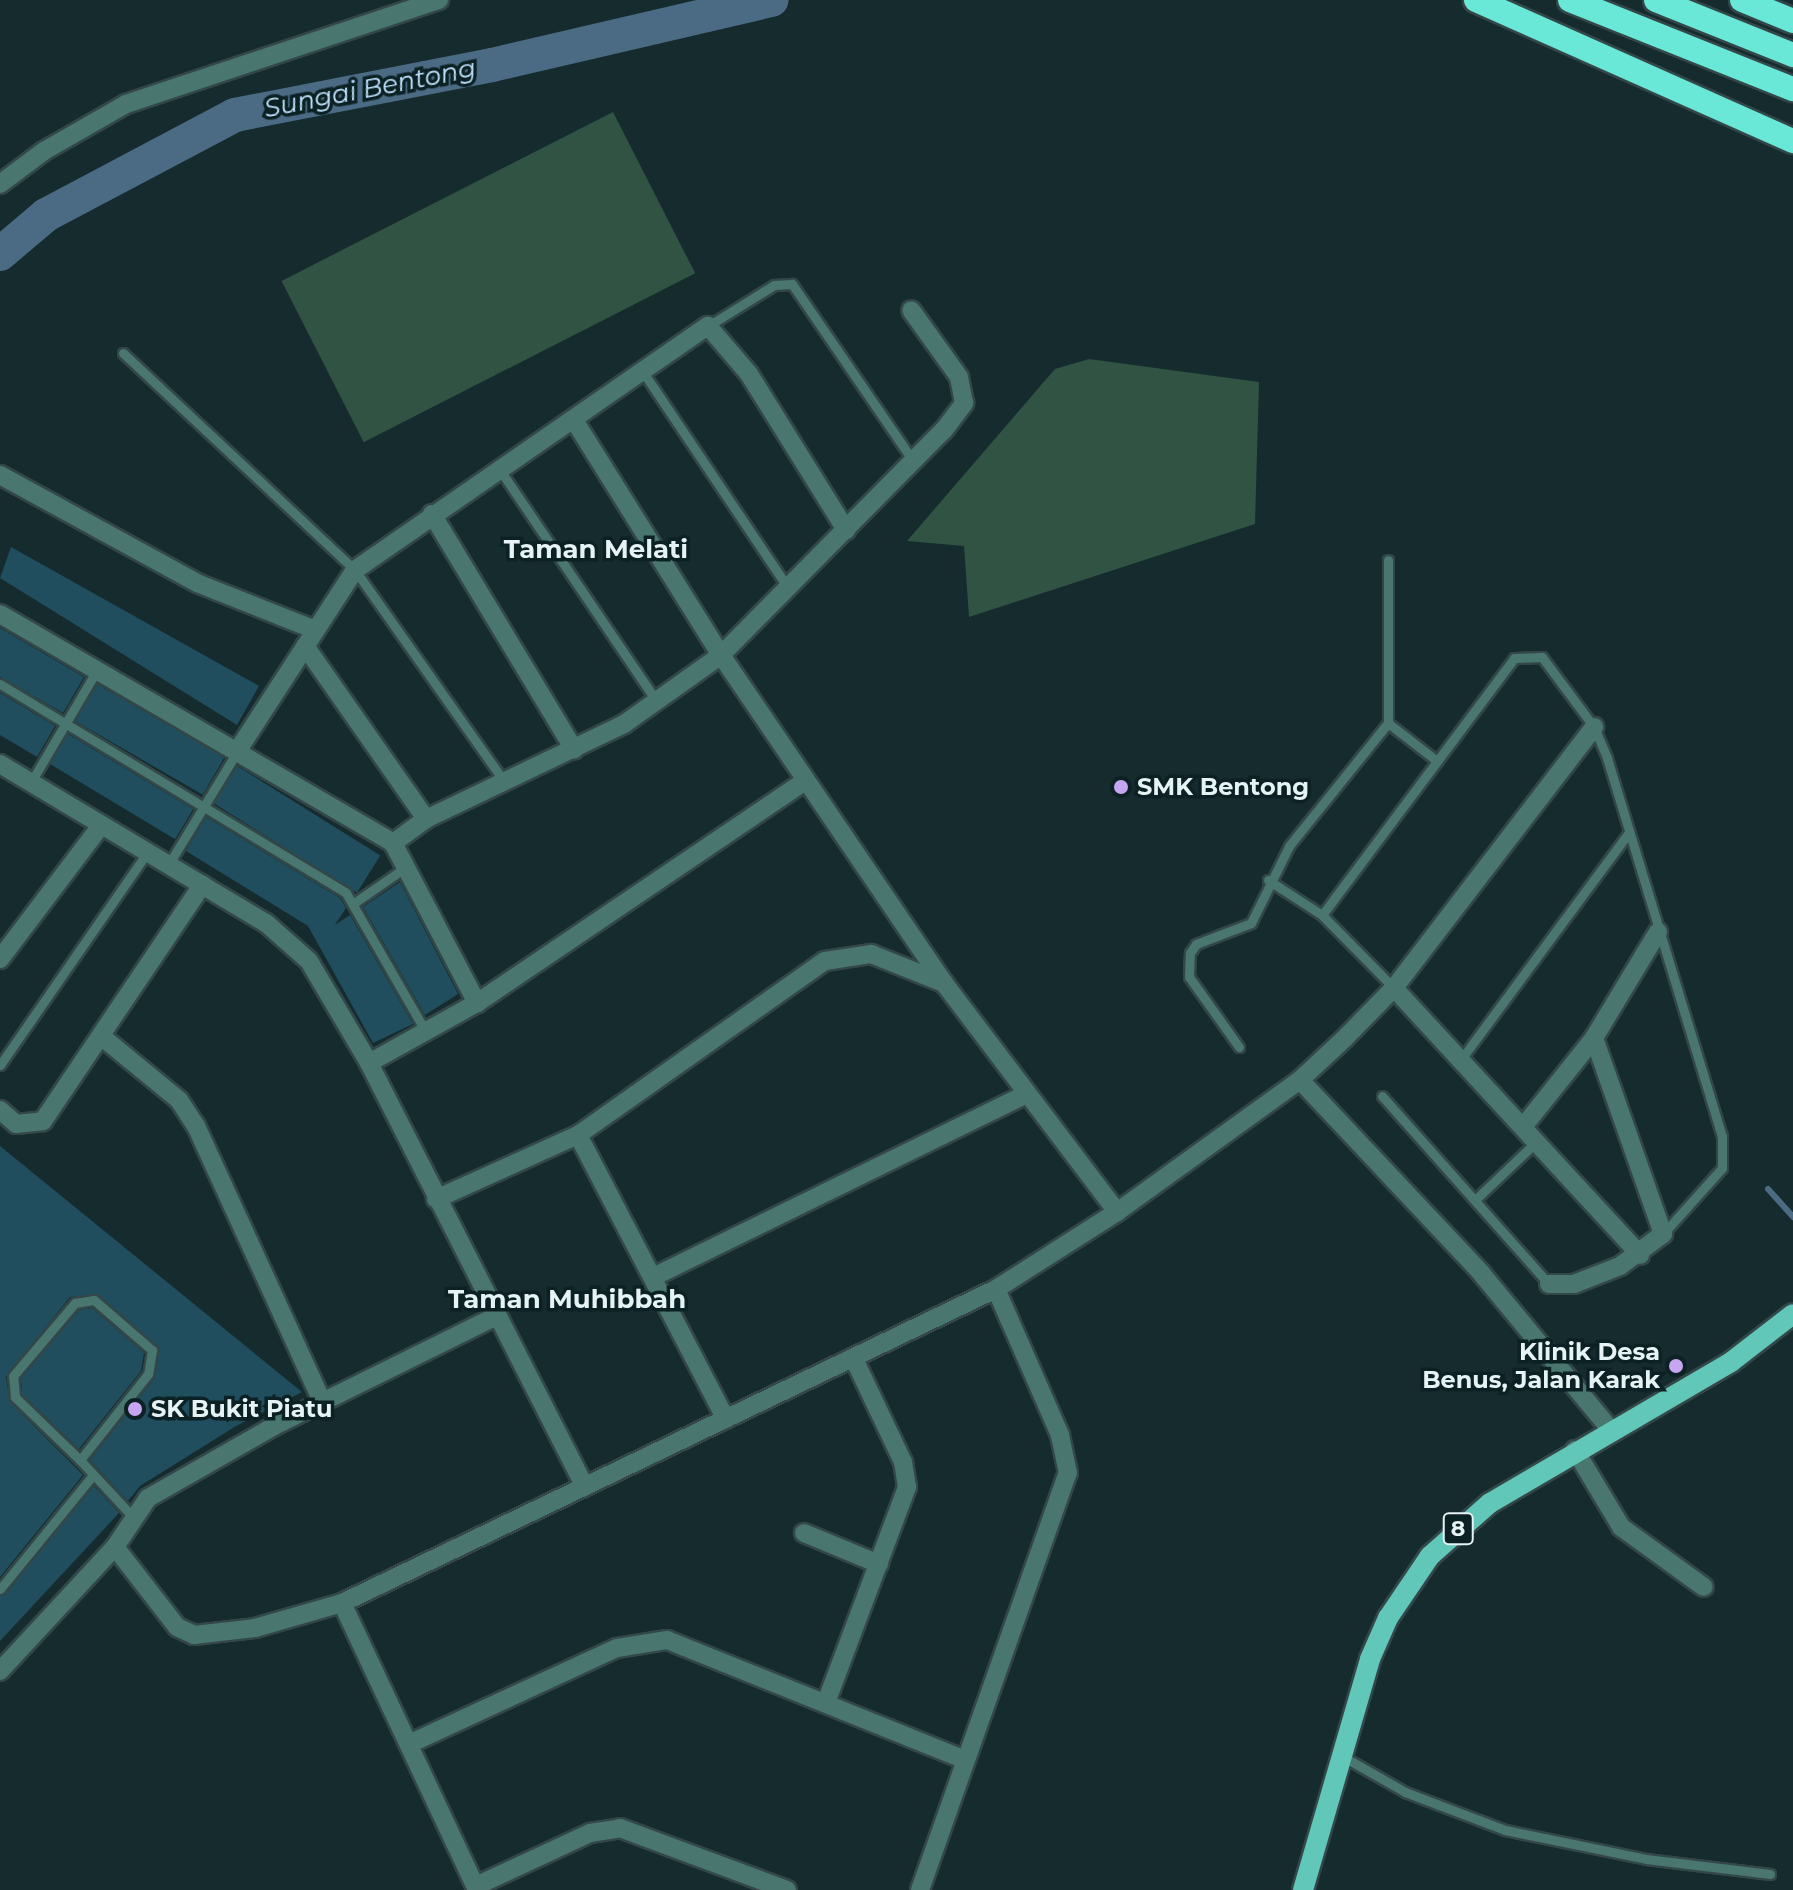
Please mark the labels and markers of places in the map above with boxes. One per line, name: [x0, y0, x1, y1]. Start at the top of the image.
place label: SMK Bentong: [1137, 773, 1309, 801]
marker: SMK Bentong: [1112, 778, 1130, 796]
place label: Klinik Desa Benus, Jalan Karak: [1422, 1338, 1660, 1394]
marker: Klinik Desa Benus, Jalan Karak: [1667, 1357, 1685, 1375]
place label: SK Bukit Piatu: [151, 1395, 332, 1423]
marker: SK Bukit Piatu: [126, 1400, 144, 1418]

